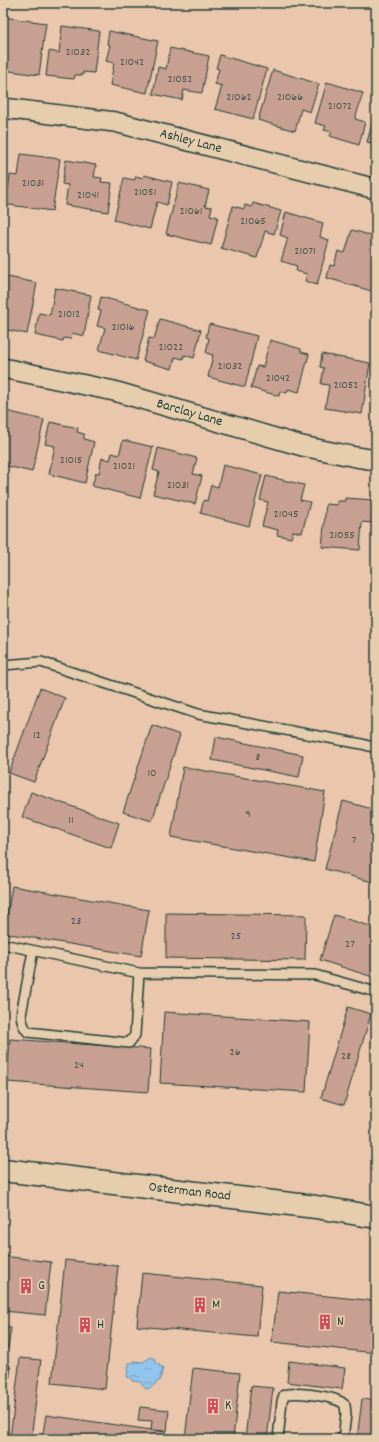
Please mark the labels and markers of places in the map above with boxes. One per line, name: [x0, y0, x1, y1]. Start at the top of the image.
place label: G: [38, 1276, 45, 1296]
building icon: G: [17, 1277, 35, 1295]
place label: M: [212, 1295, 220, 1315]
building icon: M: [191, 1296, 209, 1314]
place label: N: [337, 1312, 344, 1332]
building icon: N: [316, 1313, 334, 1331]
place label: H: [97, 1315, 104, 1335]
building icon: H: [76, 1316, 94, 1334]
place label: K: [225, 1396, 232, 1416]
building icon: K: [204, 1397, 222, 1415]

